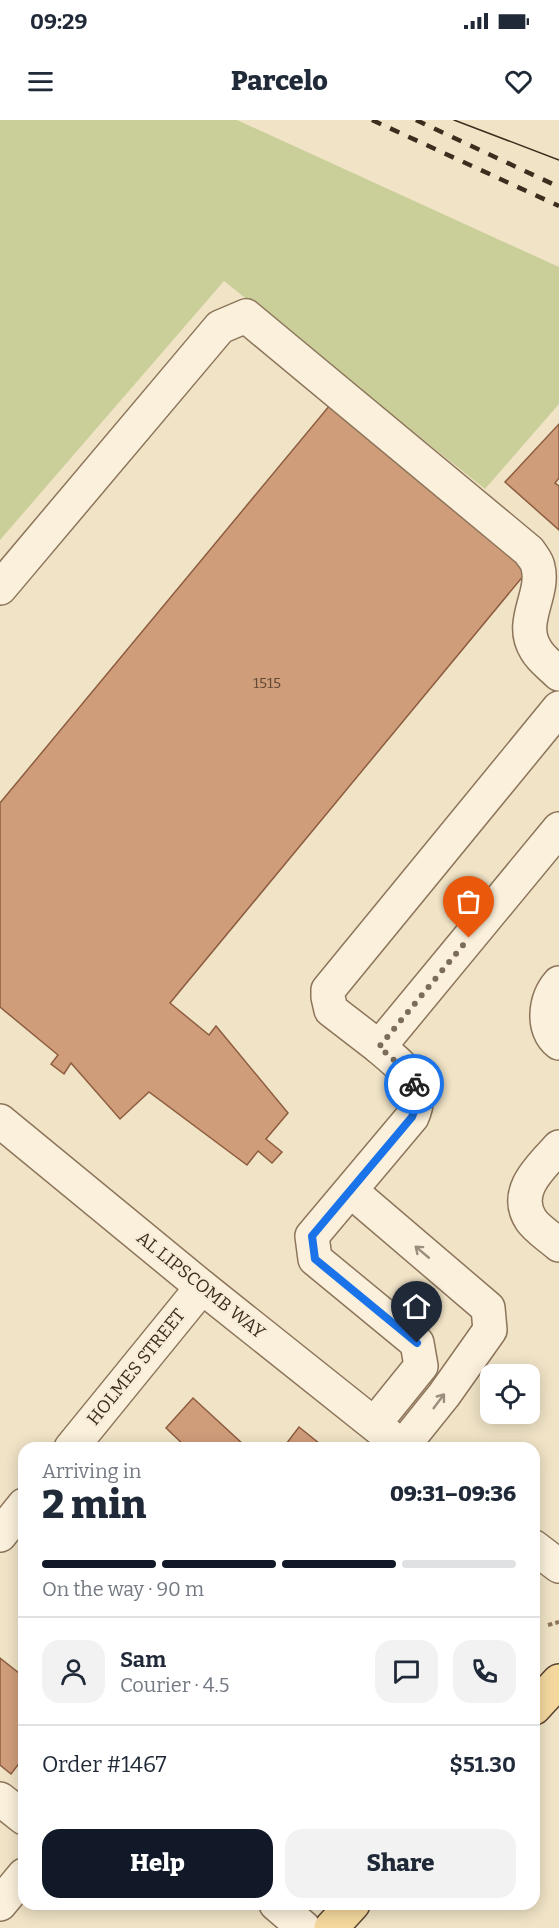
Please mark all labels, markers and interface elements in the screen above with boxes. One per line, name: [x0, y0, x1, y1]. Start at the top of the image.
text: 09:29: [30, 8, 88, 35]
icon: menu: [24, 65, 57, 98]
text: Parcelo: [231, 65, 328, 97]
icon: heart: [502, 65, 535, 98]
house number: 1515: [253, 674, 281, 692]
pin: [443, 876, 494, 938]
icon: bag: [452, 885, 485, 918]
courier: [384, 1054, 444, 1114]
icon: bike: [398, 1068, 431, 1101]
street label: AL LIPSCOMB WAY: [132, 1226, 270, 1344]
one-way arrow: [415, 1245, 430, 1259]
pin: [391, 1281, 442, 1343]
icon: home: [400, 1290, 433, 1323]
street label: HOLMES STREET: [82, 1304, 190, 1430]
map controls: [480, 1364, 540, 1424]
button: locate: [480, 1364, 540, 1424]
one-way arrow: [433, 1393, 446, 1409]
text: Arriving in: [42, 1459, 141, 1483]
text: 09:31–09:36: [390, 1480, 516, 1507]
text: 2 min: [42, 1482, 146, 1528]
text: On the way · 90 m: [42, 1577, 204, 1601]
button: person: [42, 1640, 105, 1703]
button: chat: [375, 1640, 438, 1703]
button: phone: [453, 1640, 516, 1703]
text: Sam: [120, 1646, 166, 1673]
text: Courier · 4.5: [120, 1673, 229, 1697]
text: Order #1467: [42, 1751, 167, 1778]
text: $51.30: [449, 1751, 516, 1778]
button: Help: [42, 1829, 273, 1898]
button: Share: [285, 1829, 516, 1898]

